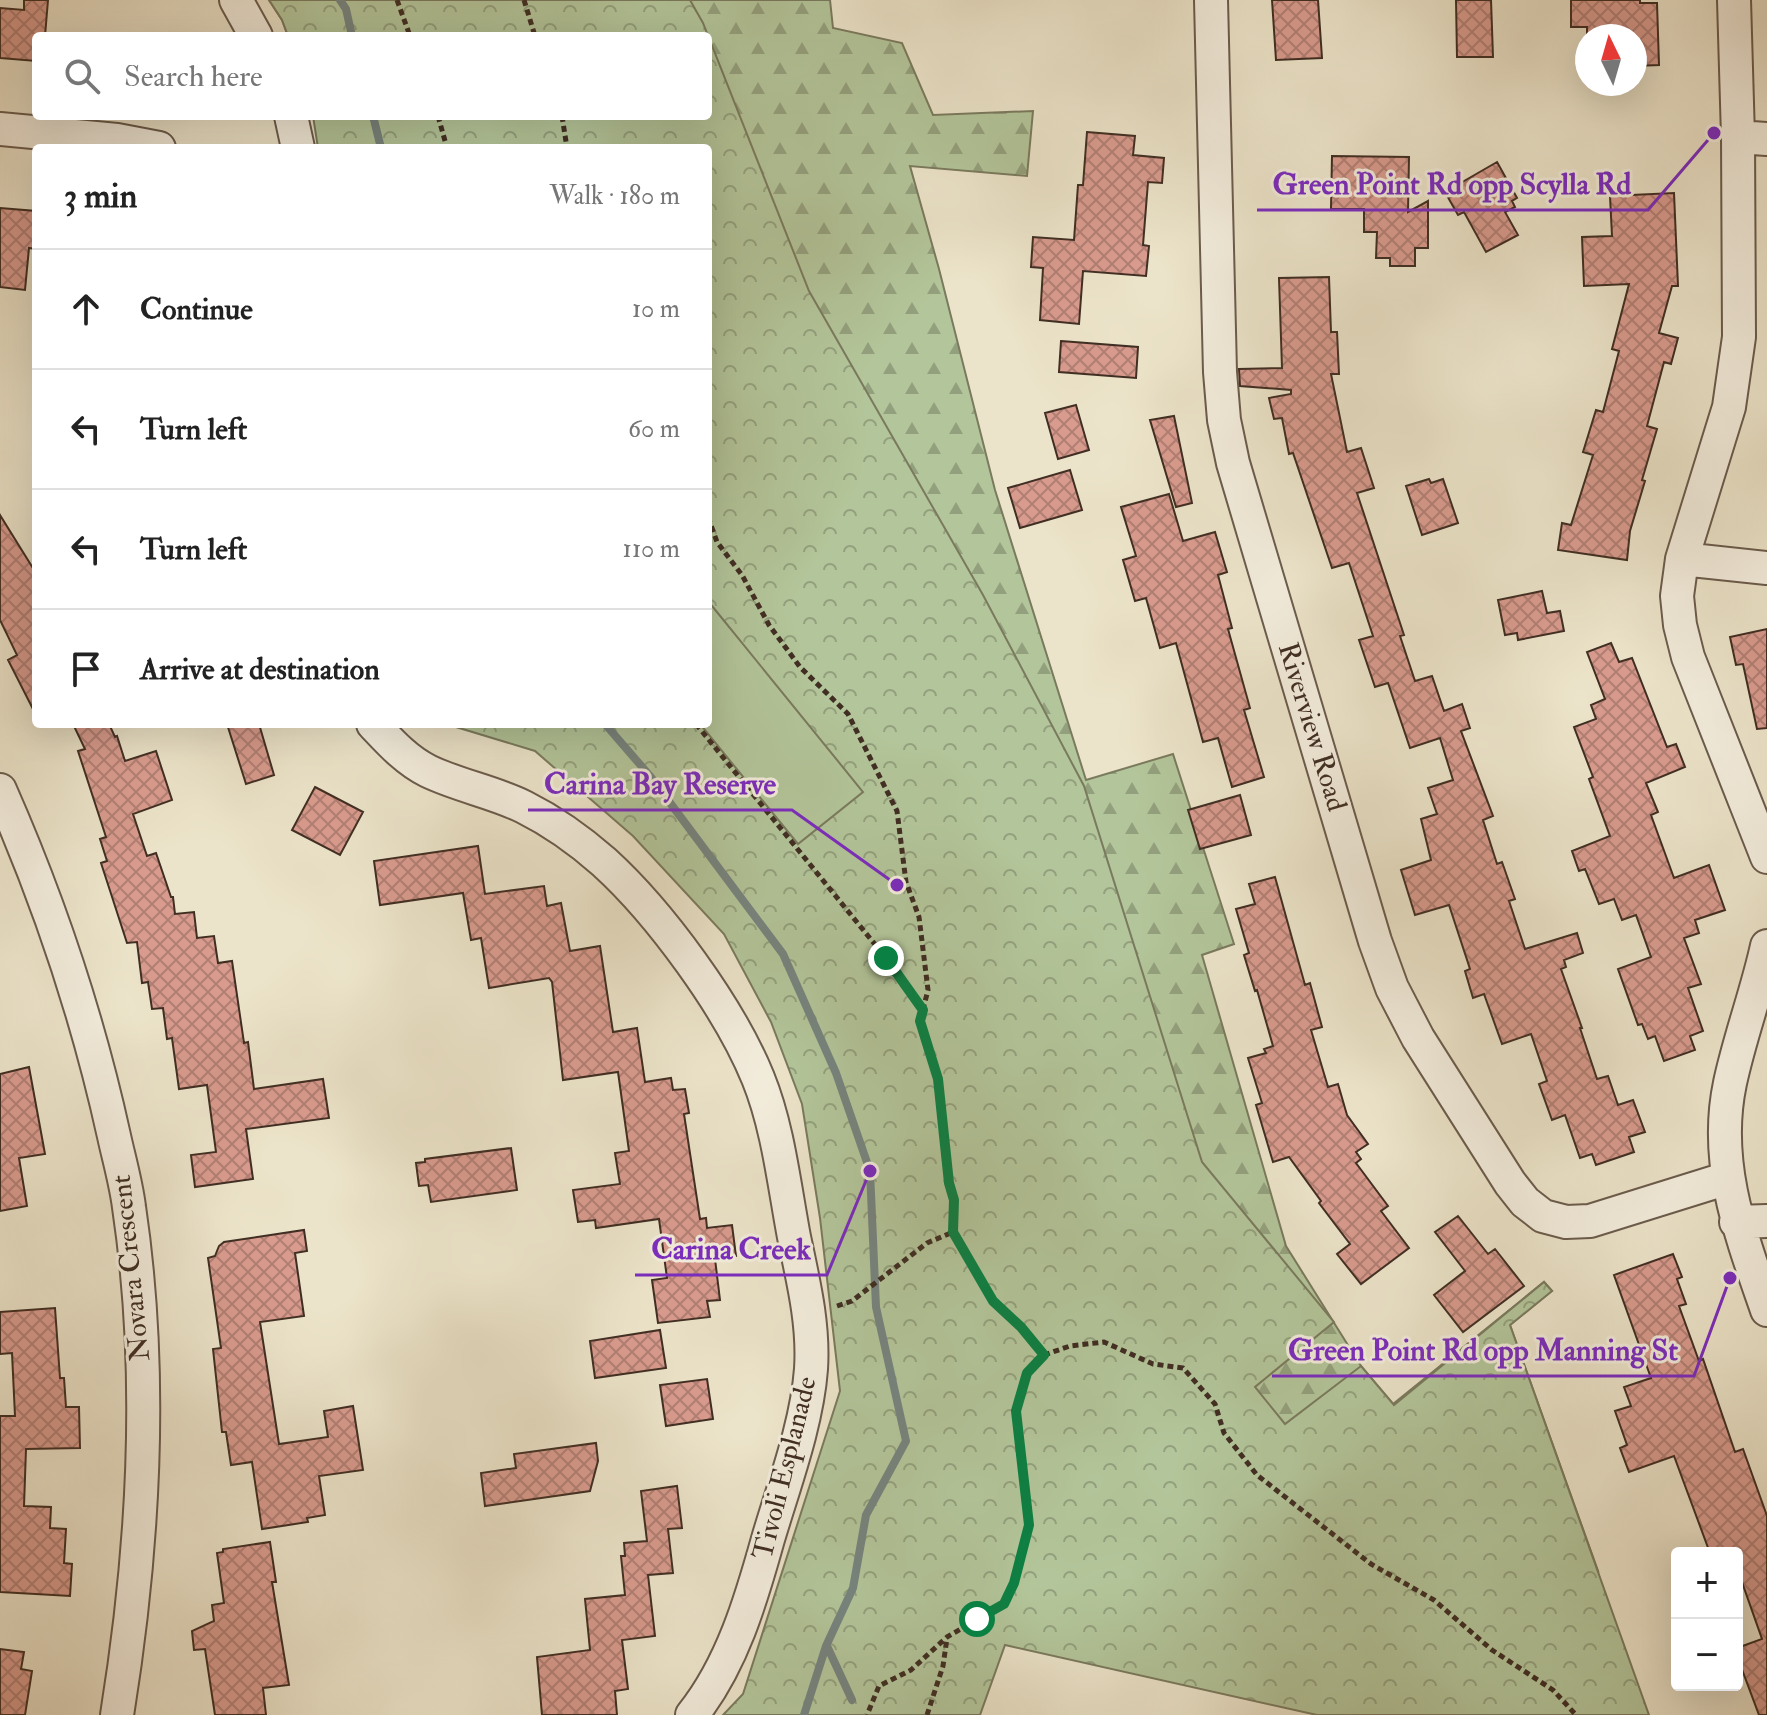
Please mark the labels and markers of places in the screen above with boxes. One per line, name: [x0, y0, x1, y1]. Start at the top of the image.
callout: Green Point Rd opp Scylla Rd: [1257, 156, 1648, 210]
callout: Carina Bay Reserve: [528, 756, 792, 810]
callout: Carina Creek: [635, 1221, 827, 1275]
callout: Green Point Rd opp Manning St: [1272, 1322, 1694, 1376]

